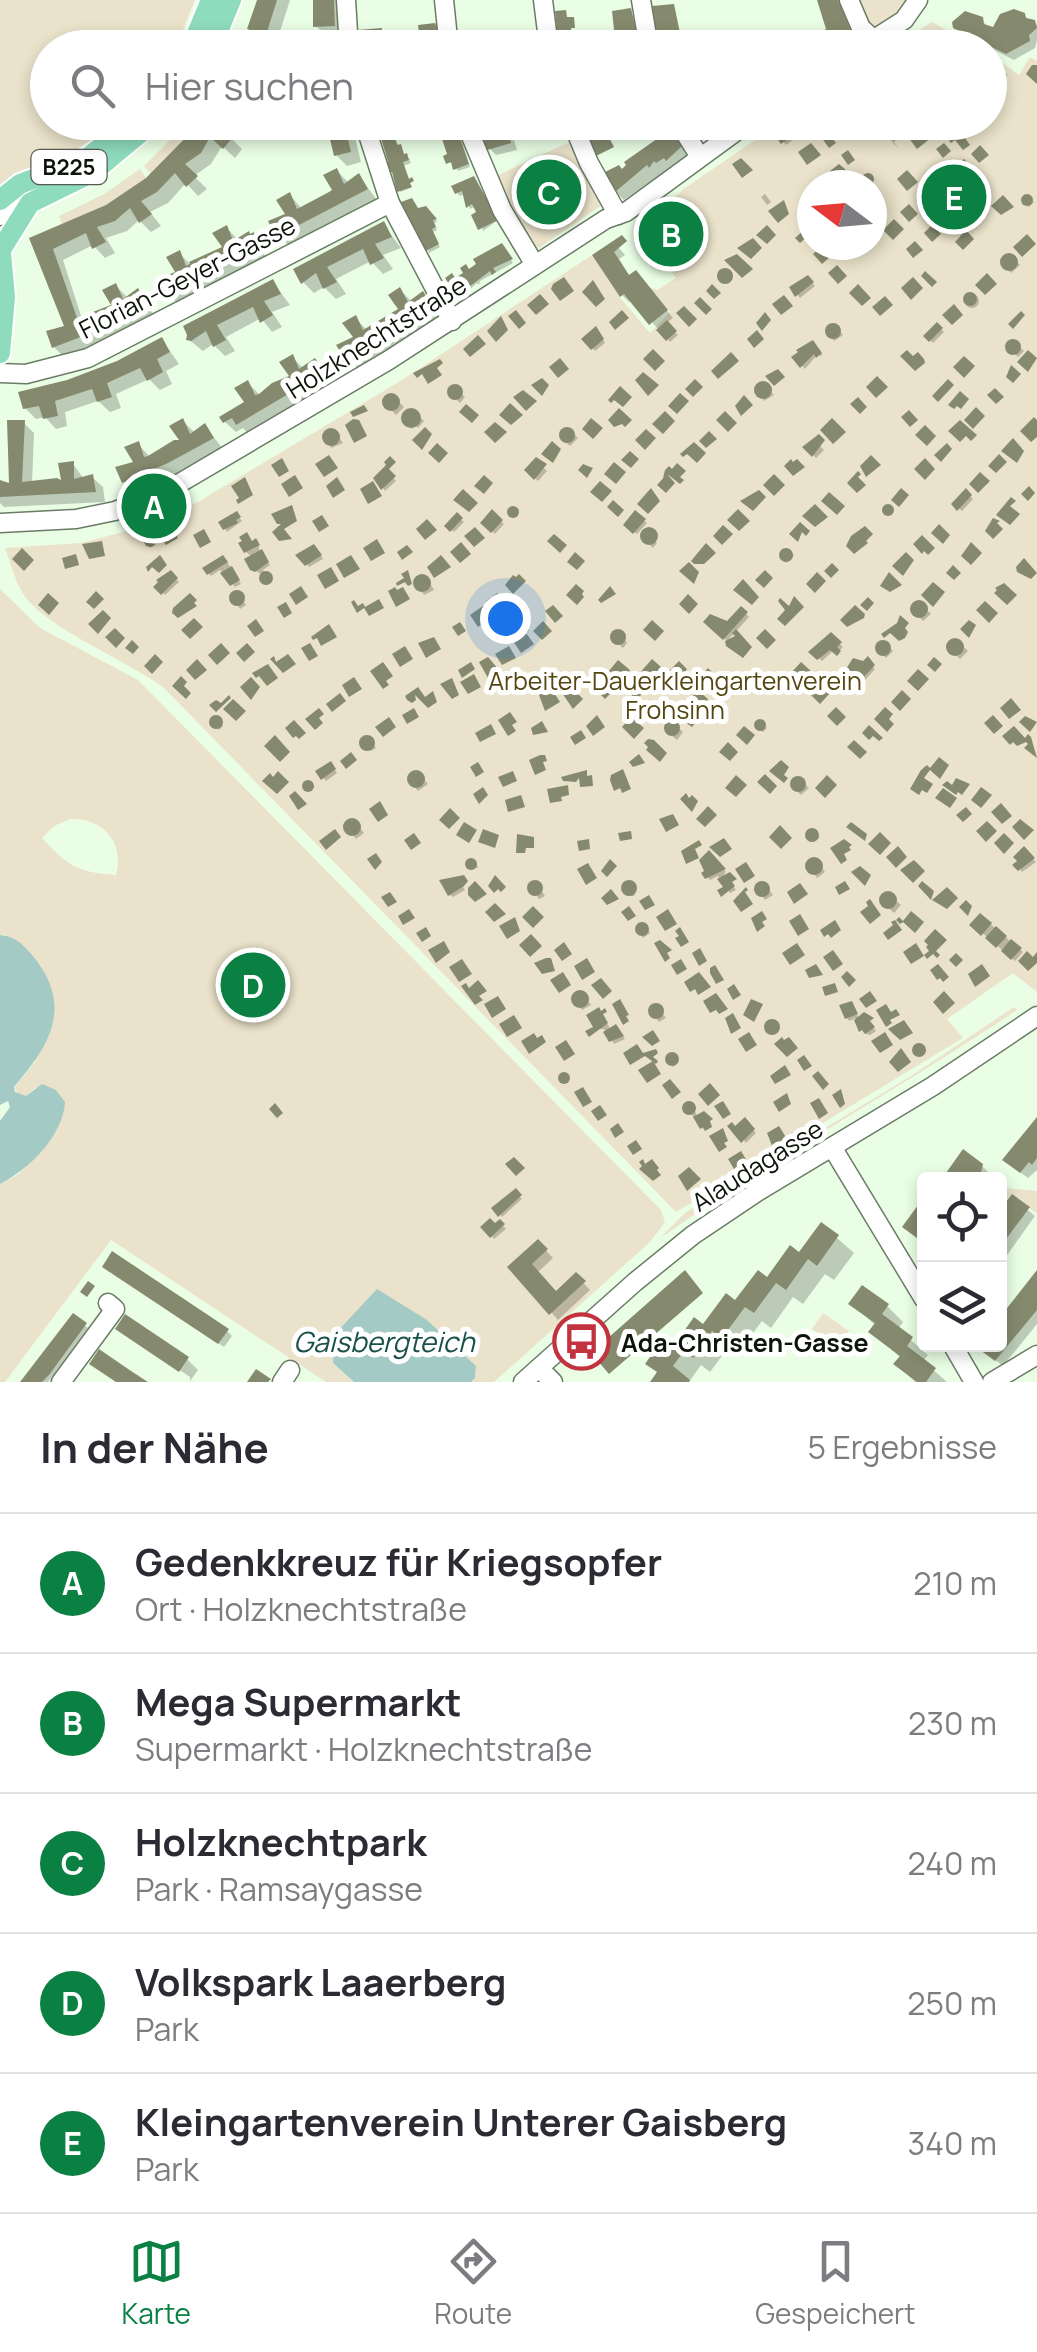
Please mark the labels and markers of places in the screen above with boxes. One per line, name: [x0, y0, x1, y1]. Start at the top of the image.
pin: C: [516, 154, 582, 230]
pin: E: [922, 160, 986, 234]
pin: B: [638, 196, 704, 272]
pin: A: [122, 468, 186, 544]
pin: D: [220, 948, 286, 1022]
bus stop icon: Ada-Christen-Gasse: [552, 1312, 612, 1372]
place label: Ada-Christen-Gasse: [621, 1325, 869, 1360]

